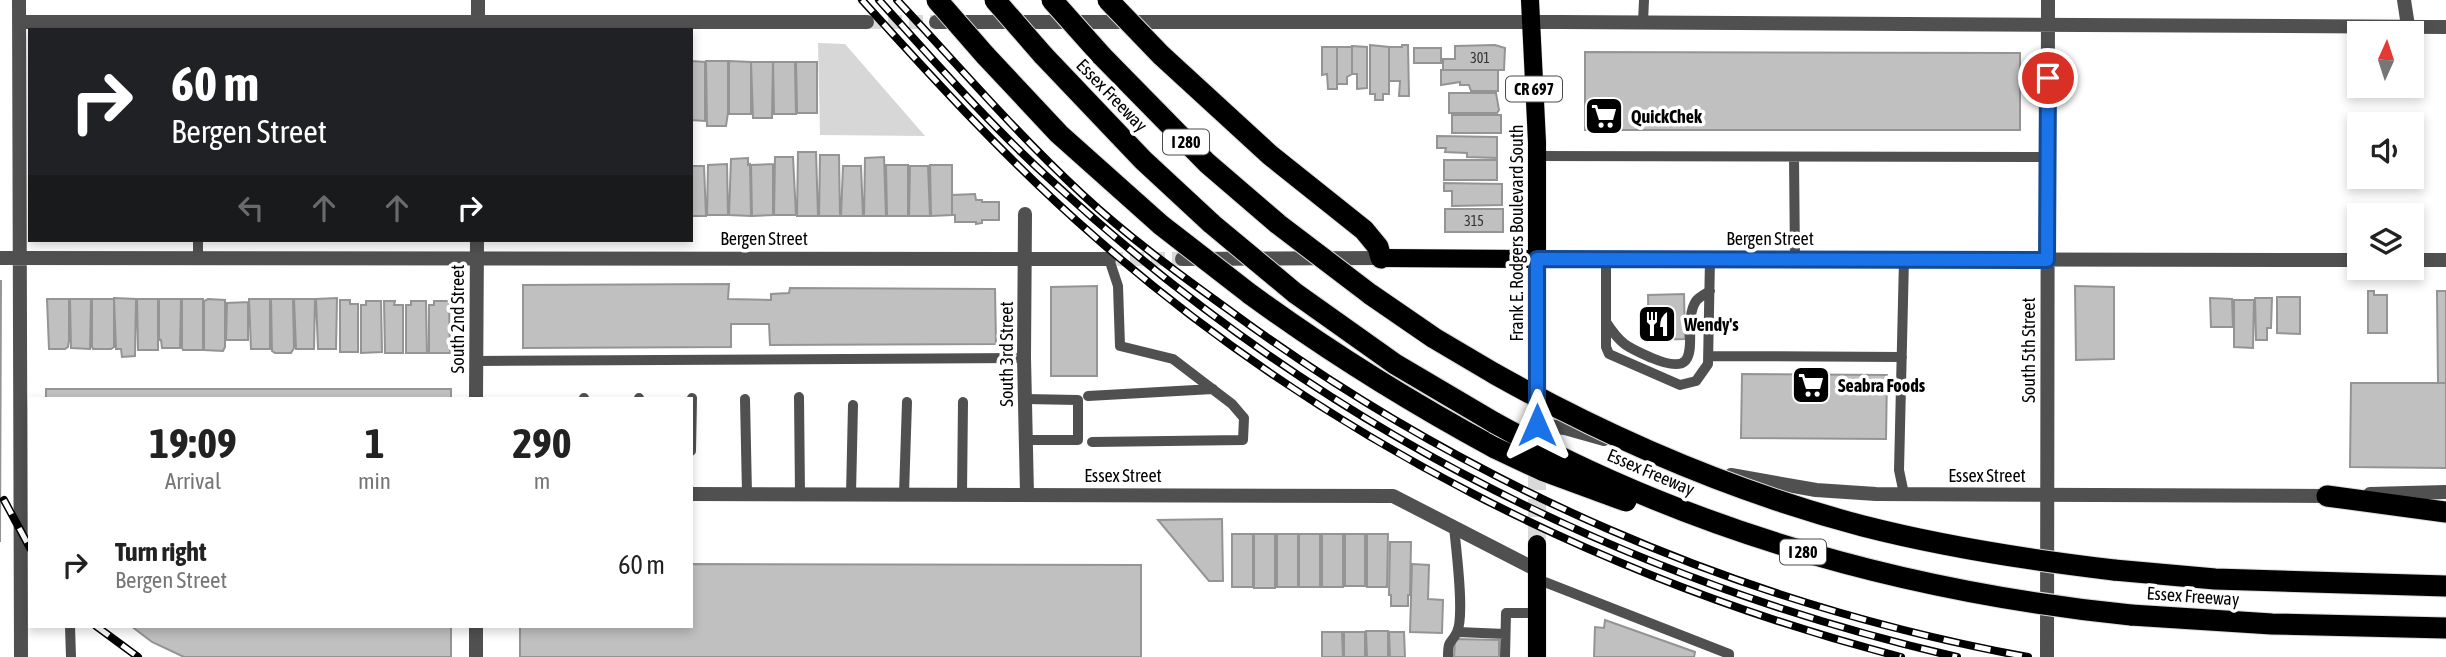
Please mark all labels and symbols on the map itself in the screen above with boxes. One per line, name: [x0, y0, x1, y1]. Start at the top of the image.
north arrow: [2347, 21, 2424, 98]
pin: [2018, 48, 2078, 108]
house number: 301: [1470, 50, 1490, 66]
street label: Essex Freeway: [1072, 54, 1152, 136]
road number: CR 697: [1506, 76, 1562, 102]
supermarket icon: QuickChek: [1583, 95, 1625, 137]
place label: QuickChek: [1631, 106, 1703, 127]
street label: Frank E. Rodgers Boulevard South: [1506, 124, 1527, 342]
road number: I 280: [1163, 130, 1209, 154]
house number: 315: [1464, 213, 1484, 229]
street label: Bergen Street: [720, 228, 808, 249]
street label: Bergen Street: [1726, 228, 1814, 249]
street label: South 2nd Street: [447, 265, 468, 373]
street label: South 5th Street: [2018, 297, 2039, 403]
street label: South 3rd Street: [996, 301, 1017, 407]
restaurant icon: Wendy's: [1636, 303, 1678, 345]
place label: Wendy's: [1683, 314, 1739, 335]
supermarket icon: Seabra Foods: [1790, 364, 1832, 406]
place label: Seabra Foods: [1838, 375, 1926, 396]
position arrow: [1500, 388, 1574, 462]
street label: Essex Freeway: [1604, 444, 1698, 500]
street label: Essex Street: [1084, 465, 1162, 486]
street label: Essex Street: [1948, 465, 2026, 486]
road number: I 280: [1780, 540, 1826, 565]
street label: Essex Freeway: [2146, 582, 2240, 610]

